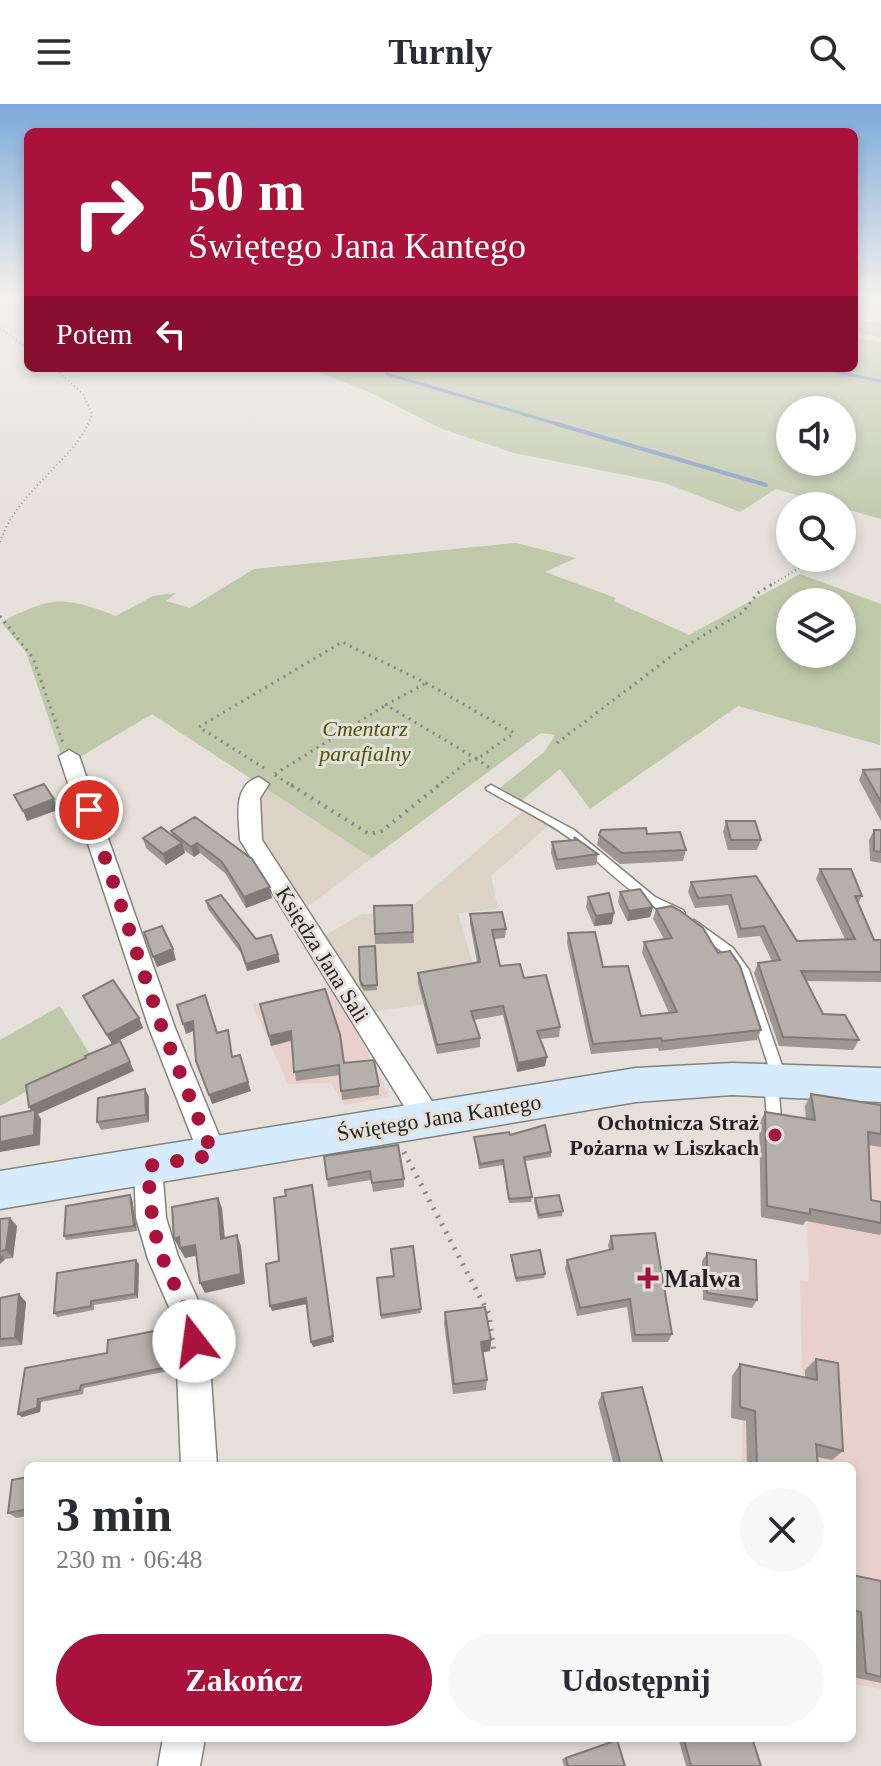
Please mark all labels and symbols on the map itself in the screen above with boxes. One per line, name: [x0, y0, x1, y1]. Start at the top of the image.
park label: Cmentarz parafialny: [317, 716, 411, 766]
pin: [55, 776, 123, 844]
street label: Księdza Jana Sali: [271, 882, 374, 1027]
street label: Świętego Jana Kantego: [335, 1089, 543, 1146]
place label: Ochotnicza Straż Pożarna w Liszkach: [570, 1110, 759, 1160]
marker: Ochotnicza Straż Pożarna w Liszkach: [766, 1126, 784, 1144]
place label: Malwa: [664, 1264, 741, 1293]
marker: Malwa: [639, 1269, 657, 1287]
position arrow: [152, 1299, 236, 1383]

